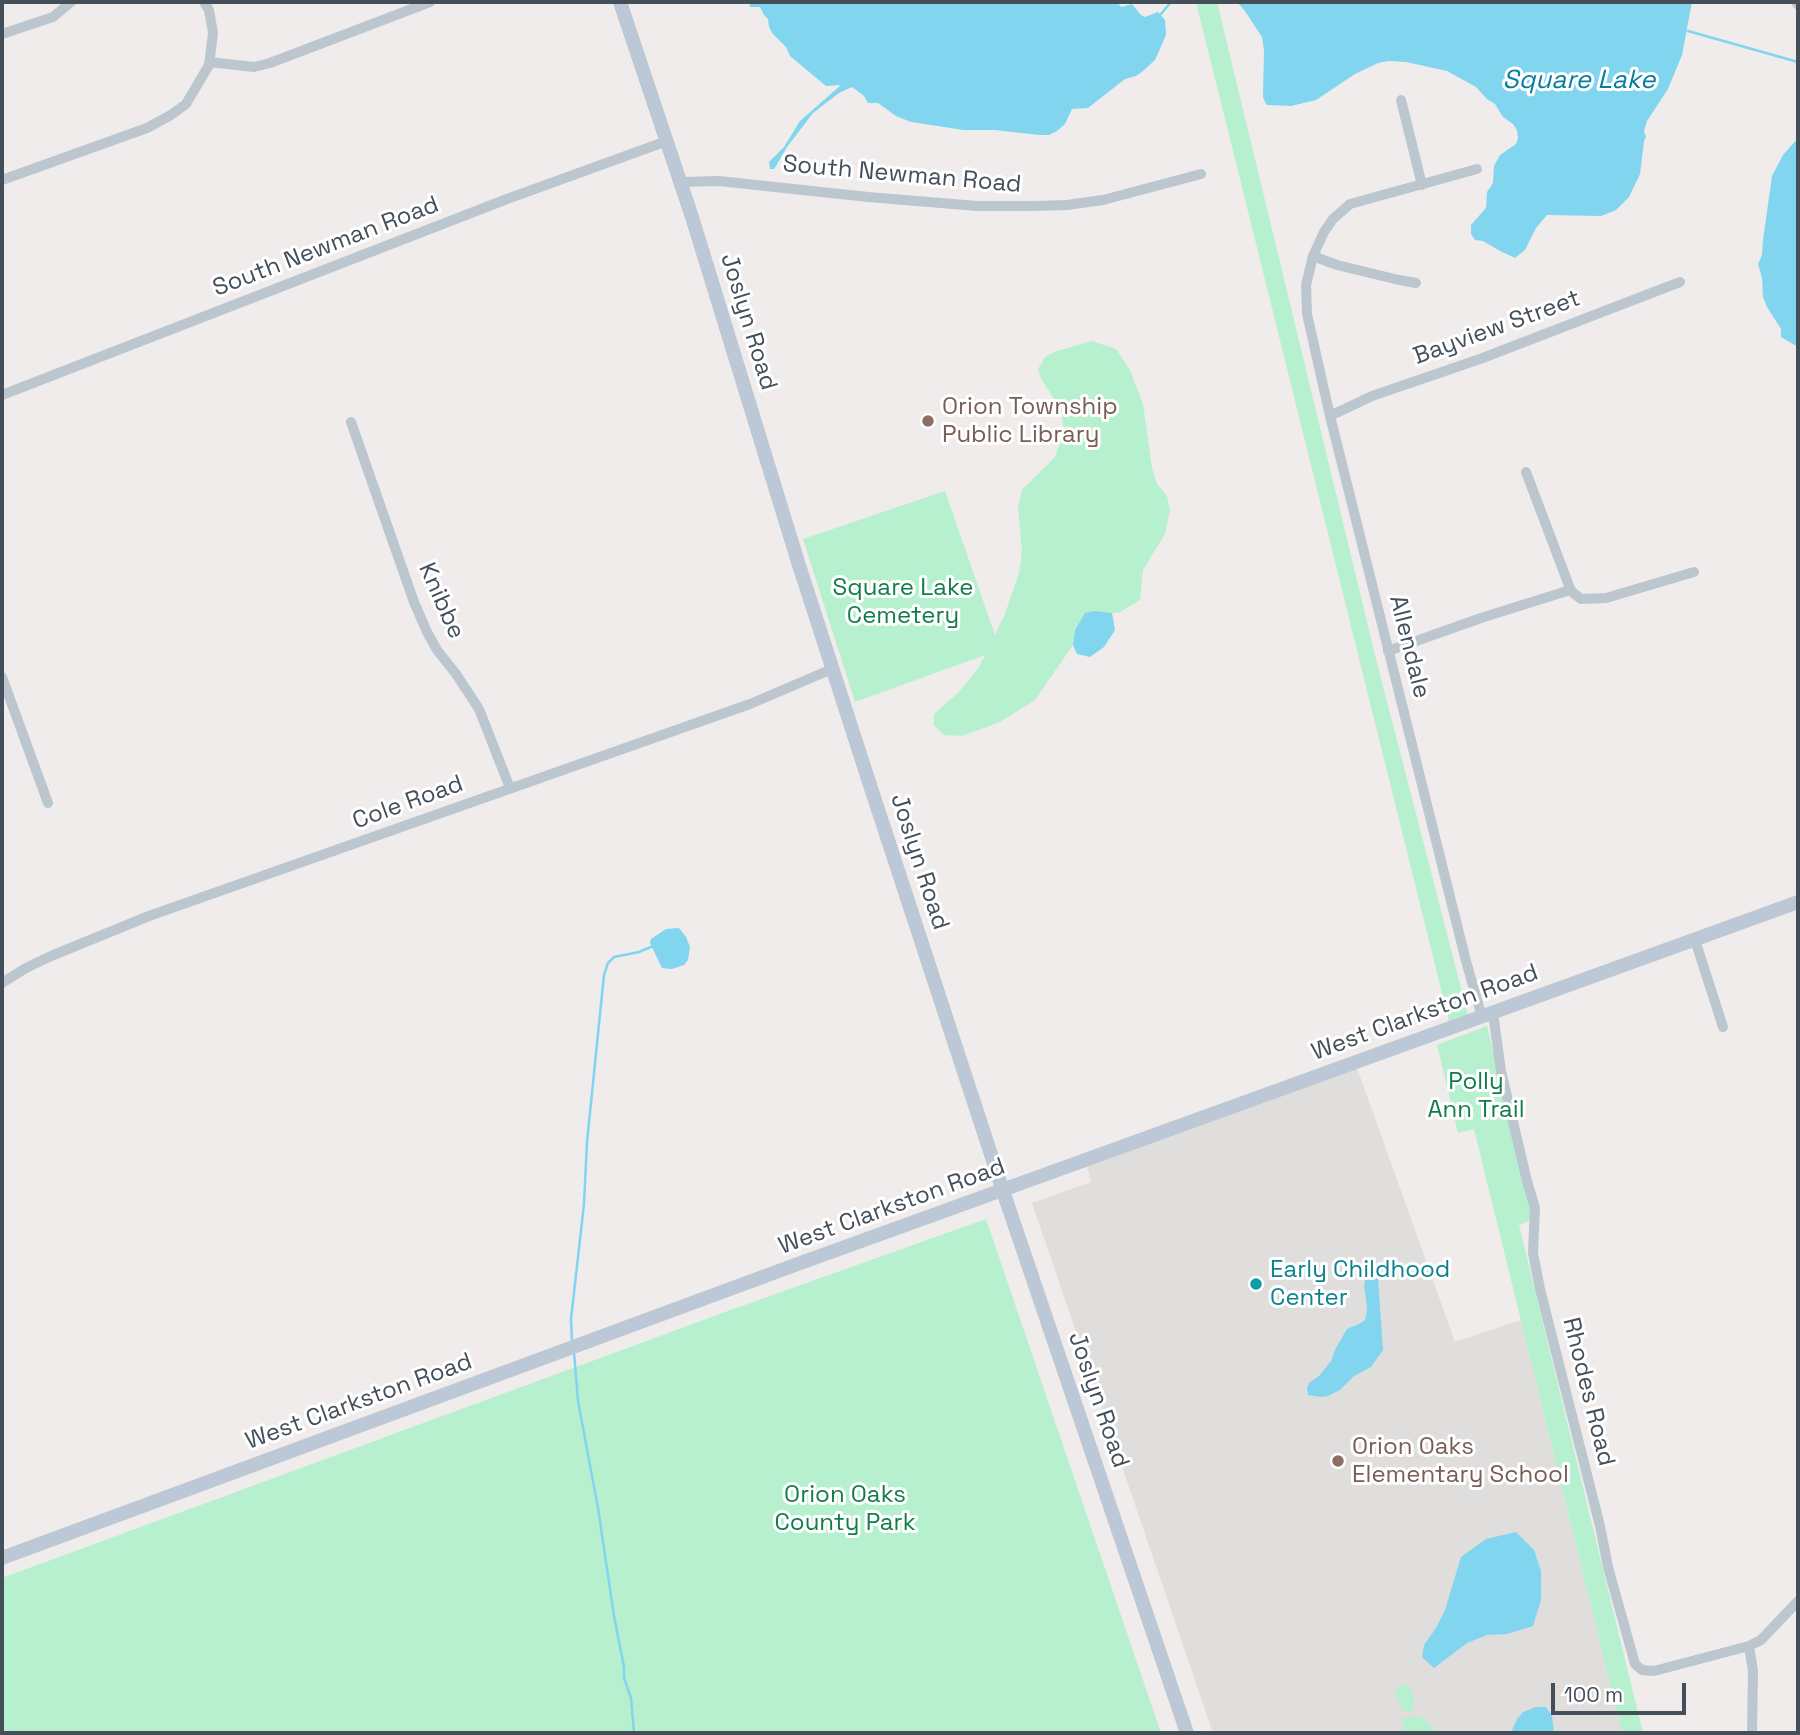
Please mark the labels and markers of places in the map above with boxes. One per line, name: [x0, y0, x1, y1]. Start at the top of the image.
place label: Orion Township Public Library: [942, 393, 1118, 449]
marker: Orion Township Public Library: [920, 413, 936, 429]
place label: Early Childhood Center: [1270, 1256, 1450, 1312]
marker: Early Childhood Center: [1248, 1276, 1264, 1292]
place label: Orion Oaks Elementary School: [1352, 1433, 1569, 1489]
marker: Orion Oaks Elementary School: [1330, 1453, 1346, 1469]

